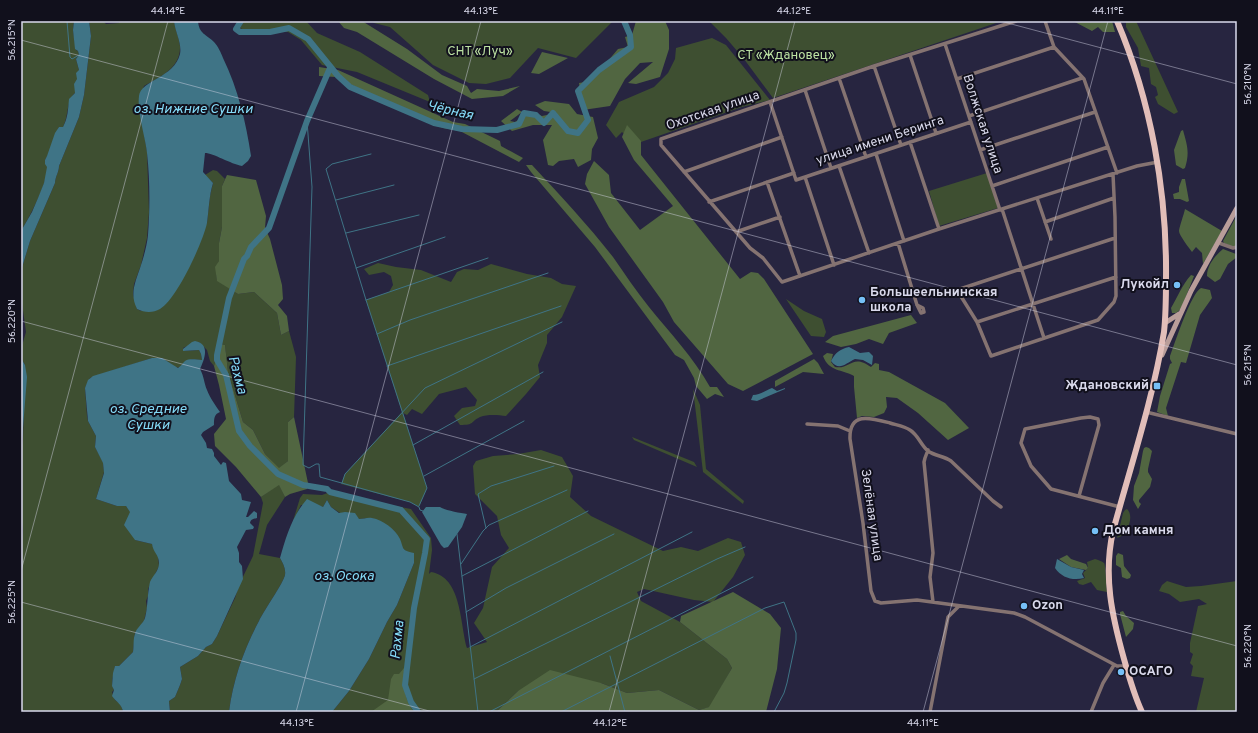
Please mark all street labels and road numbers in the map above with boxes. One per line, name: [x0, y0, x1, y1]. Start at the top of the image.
street label: Волжская улица: [958, 72, 1006, 176]
street label: Охотская улица: [664, 88, 762, 134]
street label: улица имени Беринга: [814, 113, 946, 169]
street label: Зелёная улица: [857, 468, 885, 562]

